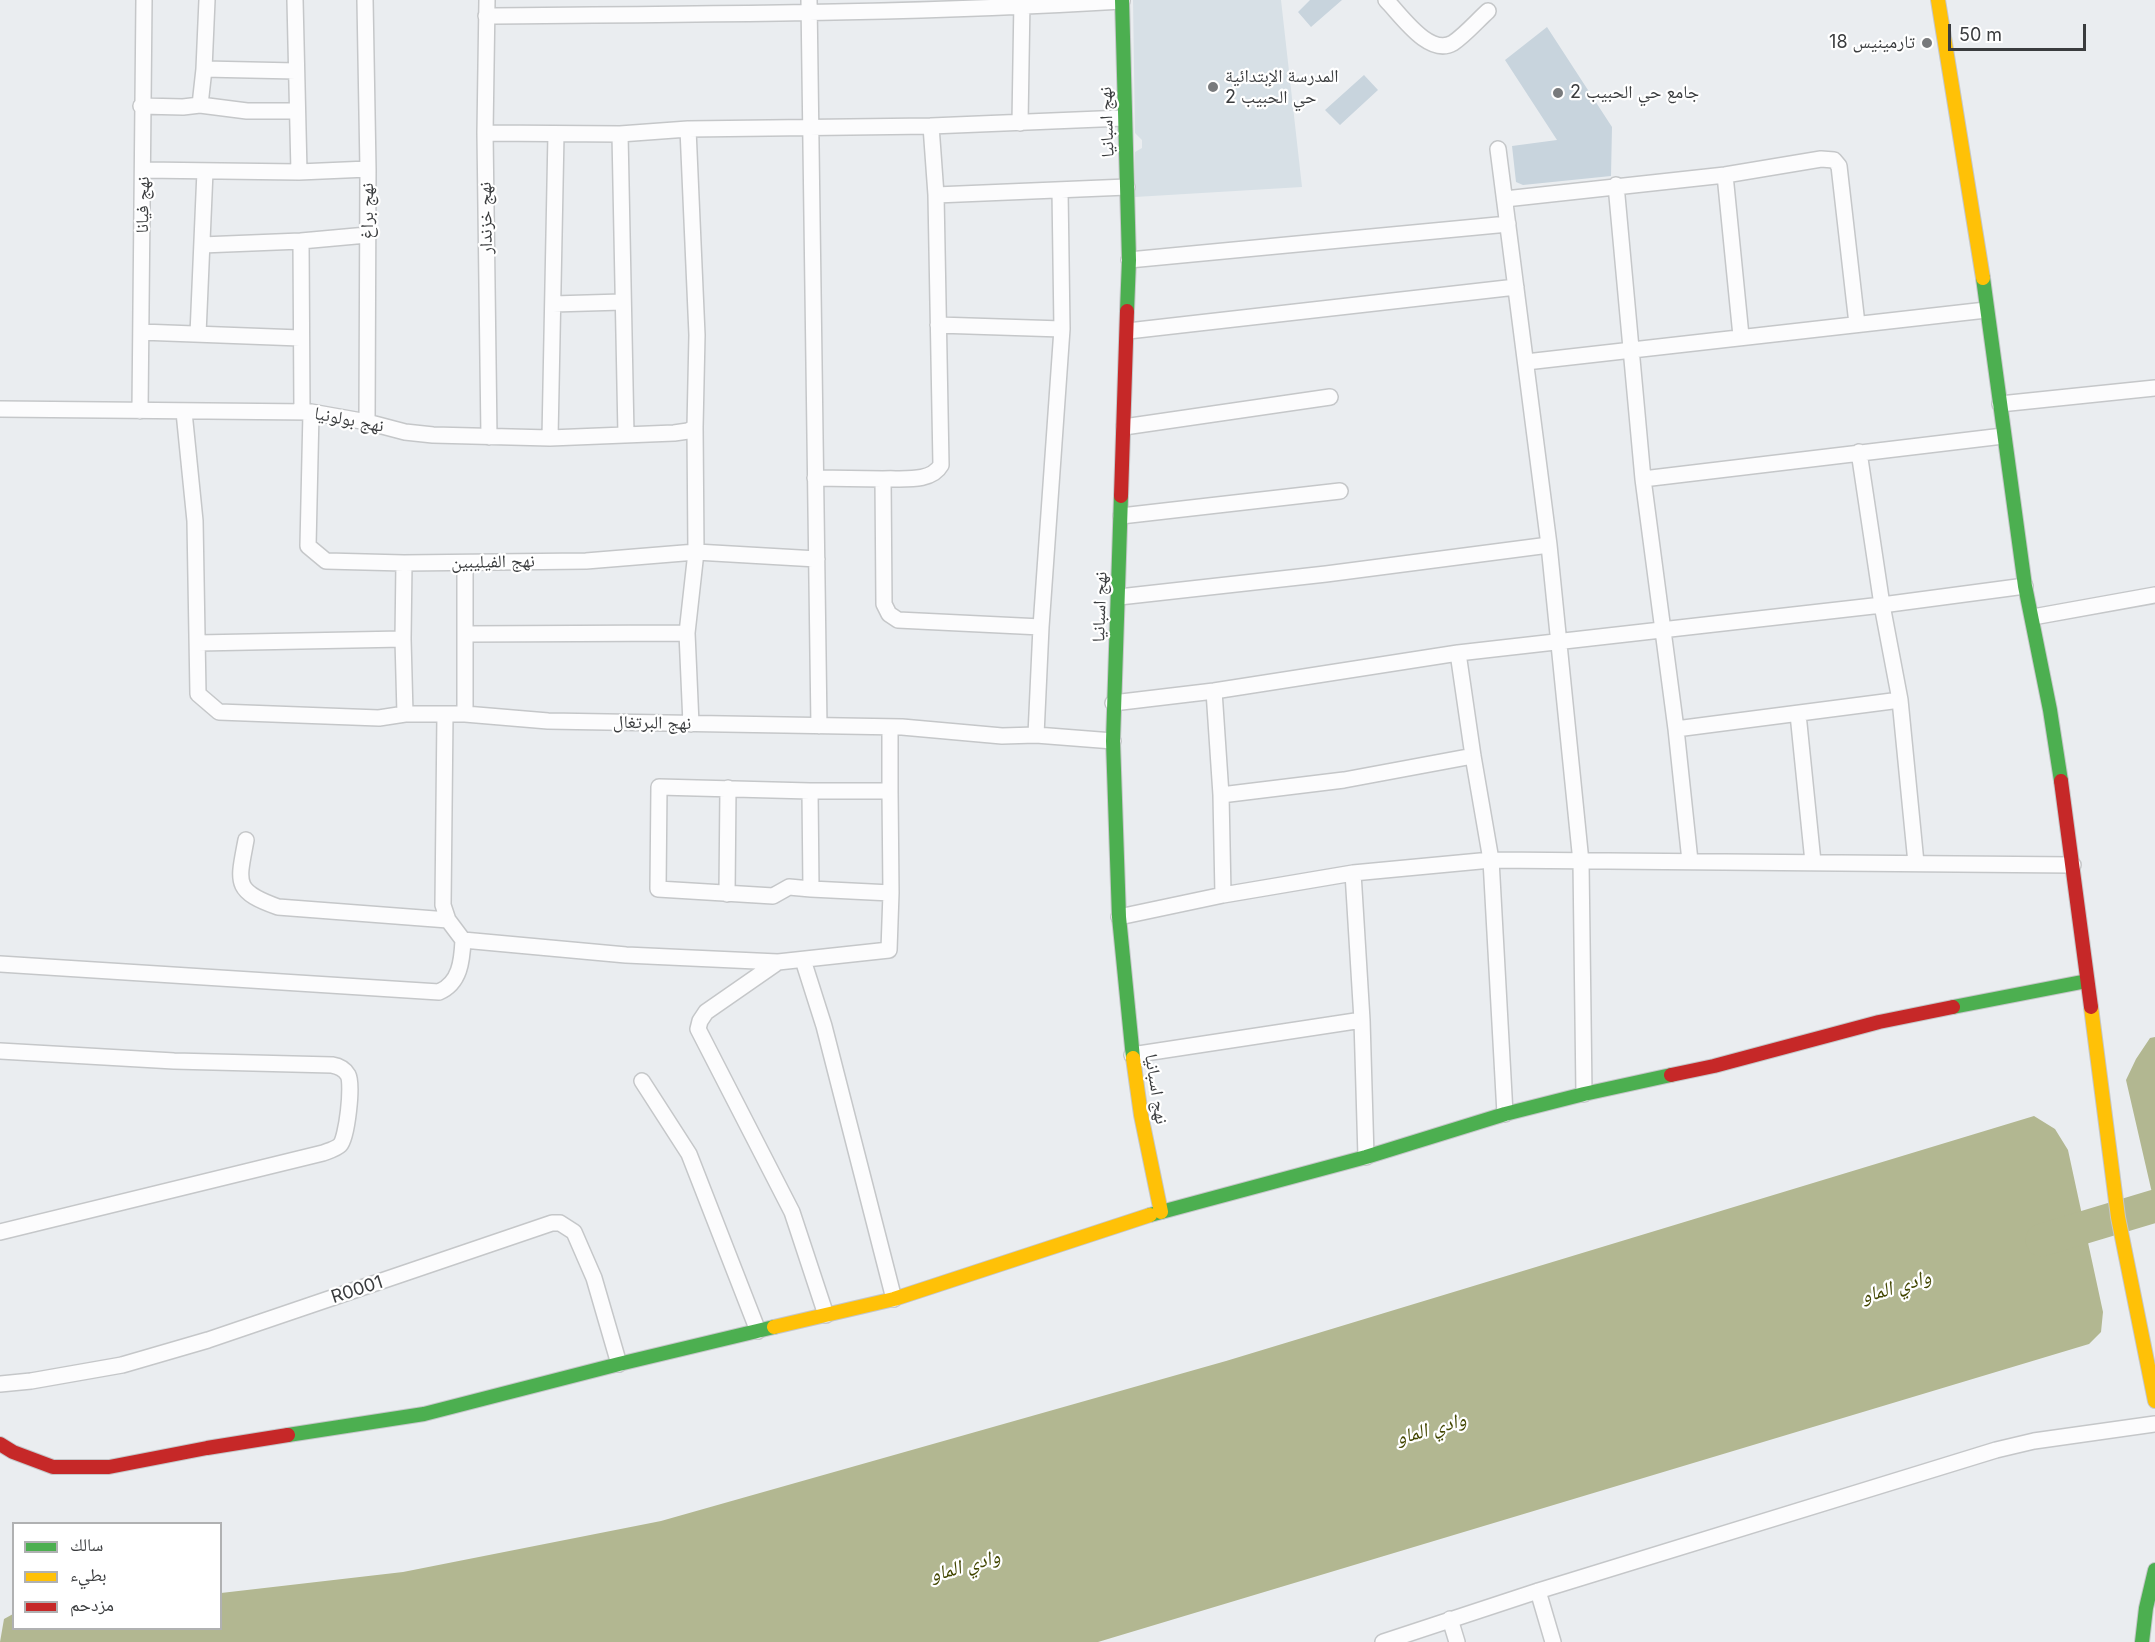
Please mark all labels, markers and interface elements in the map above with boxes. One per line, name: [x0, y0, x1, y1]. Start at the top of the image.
scale bar: [1951, 12, 2089, 50]
text: 50 m: [1959, 24, 2002, 45]
place label: تارمينيس 18: [1829, 32, 1915, 54]
marker: تارمينيس 18: [1920, 36, 1934, 50]
place label: المدرسة الإبتدائية حي الحبيب 2: [1225, 66, 1338, 109]
marker: المدرسة الإبتدائية حي الحبيب 2: [1206, 80, 1220, 94]
place label: جامع حي الحبيب 2: [1570, 82, 1699, 104]
street label: نهج اسبانيا: [1095, 86, 1119, 158]
marker: جامع حي الحبيب 2: [1551, 86, 1565, 100]
street label: نهج فيانا: [132, 176, 154, 234]
street label: نهج خزندار: [475, 182, 497, 254]
street label: نهج براغ: [357, 183, 379, 239]
street label: نهج بولونيا: [312, 403, 386, 437]
street label: نهج الفيليبين: [451, 550, 535, 574]
street label: نهج اسبانيا: [1088, 571, 1112, 643]
street label: نهج البرتغال: [613, 712, 691, 734]
street label: نهج اسبانيا: [1140, 1052, 1172, 1126]
water label: وادي الماو: [1858, 1265, 1934, 1309]
street label: R0001: [328, 1272, 386, 1308]
water label: وادي الماو: [1393, 1408, 1469, 1450]
legend: [12, 1522, 222, 1630]
text: سالك: [70, 1534, 103, 1555]
water label: وادي الماو: [927, 1545, 1003, 1587]
text: بطيء: [70, 1564, 107, 1585]
text: مزدحم: [70, 1594, 114, 1615]

